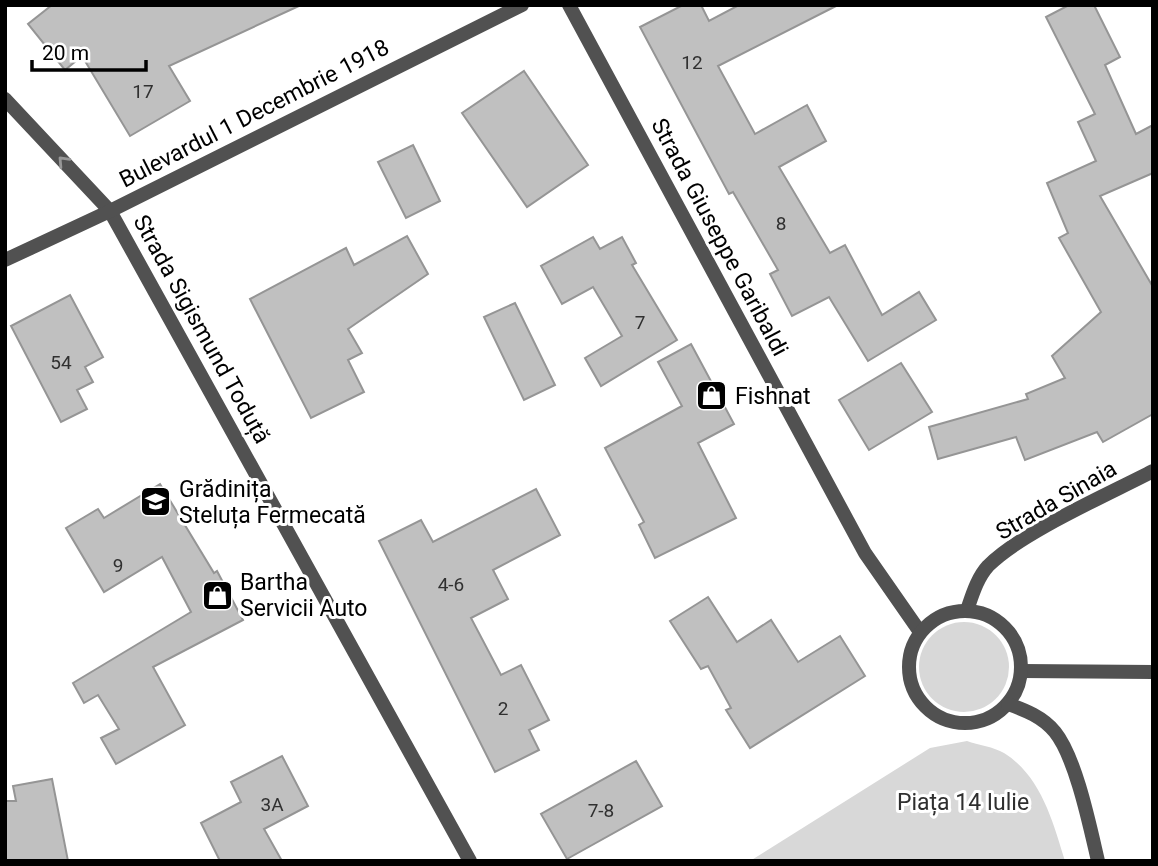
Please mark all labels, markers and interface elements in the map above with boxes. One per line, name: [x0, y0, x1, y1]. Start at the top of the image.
scale bar: [32, 28, 145, 72]
street label: Bulevardul 1 Decembrie 1918: [115, 34, 394, 193]
text: 20 m: [42, 41, 89, 65]
house number: 12: [681, 51, 703, 74]
house number: 17: [132, 80, 154, 103]
street label: Strada Giuseppe Garibaldi: [645, 114, 794, 361]
one-way arrow: [59, 156, 72, 169]
street label: Strada Sigismund Toduță: [127, 210, 276, 448]
house number: 8: [776, 212, 786, 235]
house number: 7: [635, 311, 645, 334]
house number: 54: [50, 351, 72, 374]
shop icon: Fishnat: [695, 379, 729, 413]
place label: Fishnat: [735, 383, 811, 410]
street label: Strada Sinaia: [991, 455, 1121, 546]
place label: Grădinița Steluța Fermecată: [179, 476, 366, 529]
school or university icon: Grădinița Steluța Fermecată: [139, 485, 173, 519]
house number: 9: [113, 554, 123, 577]
place label: Bartha Servicii Auto: [240, 569, 368, 622]
house number: 4-6: [438, 573, 464, 596]
shop icon: Bartha Servicii Auto: [200, 578, 234, 612]
house number: 2: [498, 697, 508, 720]
park label: Piața 14 Iulie: [897, 789, 1029, 816]
house number: 3A: [260, 793, 284, 816]
house number: 7-8: [588, 799, 614, 822]

